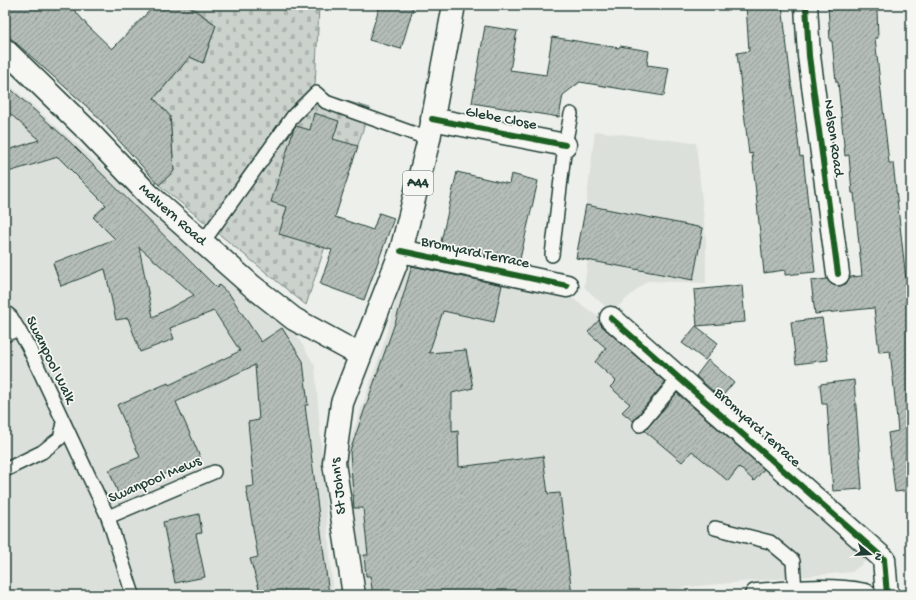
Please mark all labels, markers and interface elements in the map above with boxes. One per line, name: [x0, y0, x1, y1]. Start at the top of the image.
street label: Nelson Road: [819, 98, 847, 179]
street label: Glebe Close: [464, 103, 538, 135]
road number: A44: [403, 171, 433, 195]
street label: Malvern Road: [134, 180, 211, 251]
street label: Bromyard Terrace: [418, 233, 531, 273]
street label: Swanpool Walk: [21, 313, 79, 408]
street label: Bromyard Terrace: [709, 384, 804, 472]
street label: Swanpool Mews: [106, 452, 205, 508]
street label: St John's: [327, 456, 351, 515]
north arrow: [850, 534, 890, 574]
text: N: [871, 551, 884, 562]

